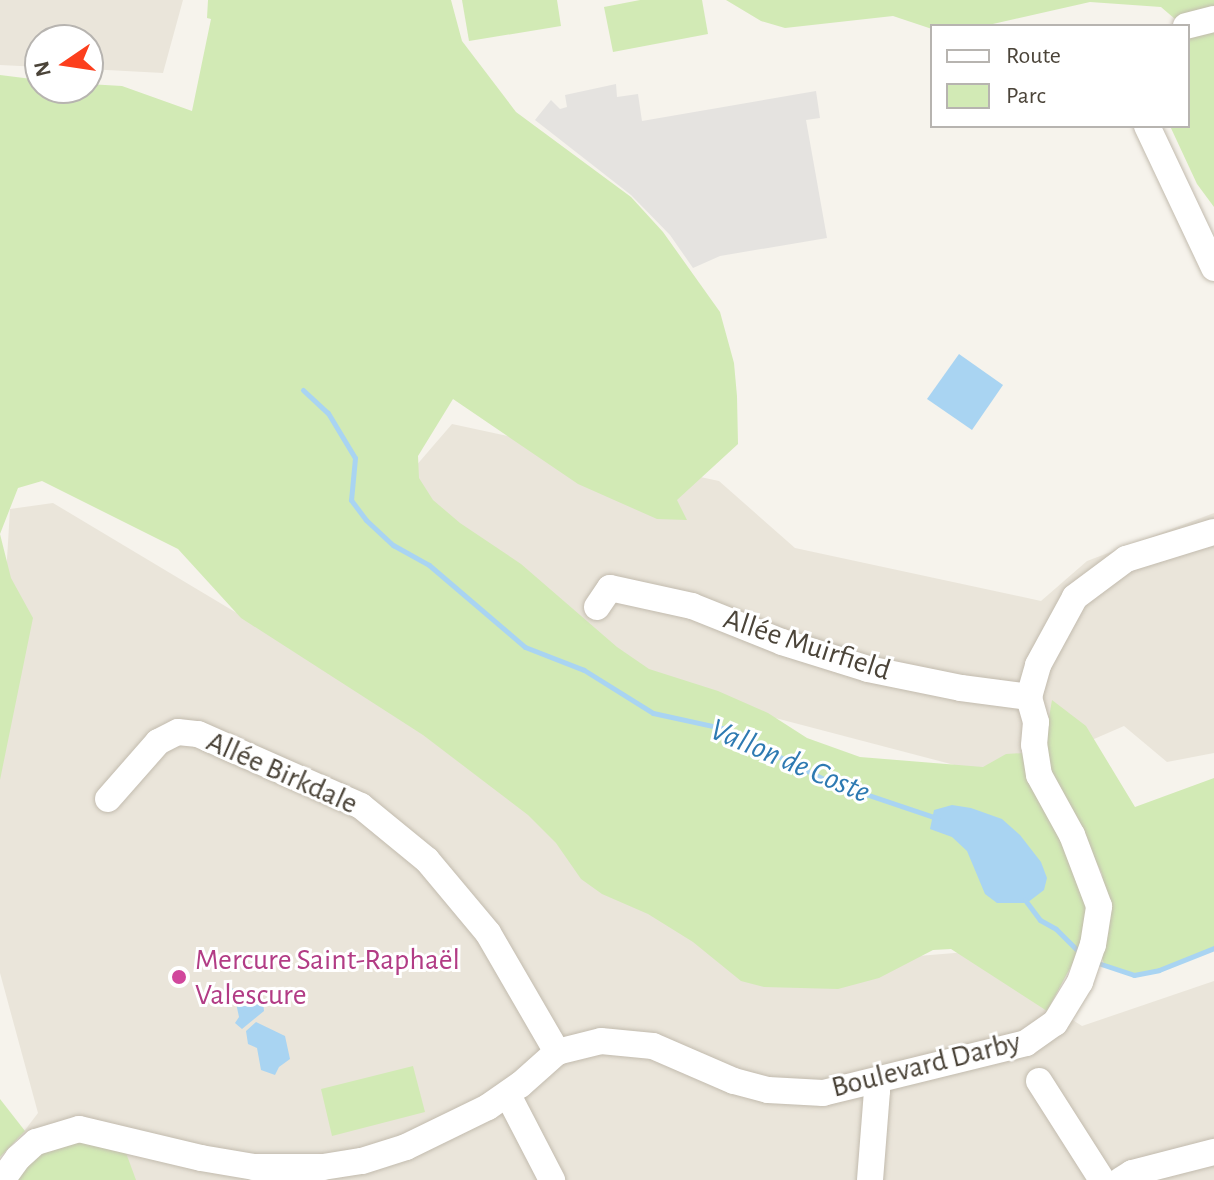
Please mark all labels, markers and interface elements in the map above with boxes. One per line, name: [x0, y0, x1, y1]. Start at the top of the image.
north arrow: [24, 24, 104, 104]
legend: [930, 24, 1190, 128]
text: Route: [1006, 44, 1061, 68]
text: N: [30, 59, 55, 79]
text: Parc: [1006, 84, 1046, 108]
street label: Allée Muirfield: [719, 601, 895, 689]
water label: Vallon de Coste: [704, 710, 876, 812]
street label: Allée Birkdale: [201, 724, 363, 822]
place label: Mercure Saint-Raphaël Valescure: [195, 942, 460, 1012]
marker: Mercure Saint-Raphaël Valescure: [170, 968, 188, 986]
street label: Boulevard Darby: [828, 1024, 1024, 1106]

